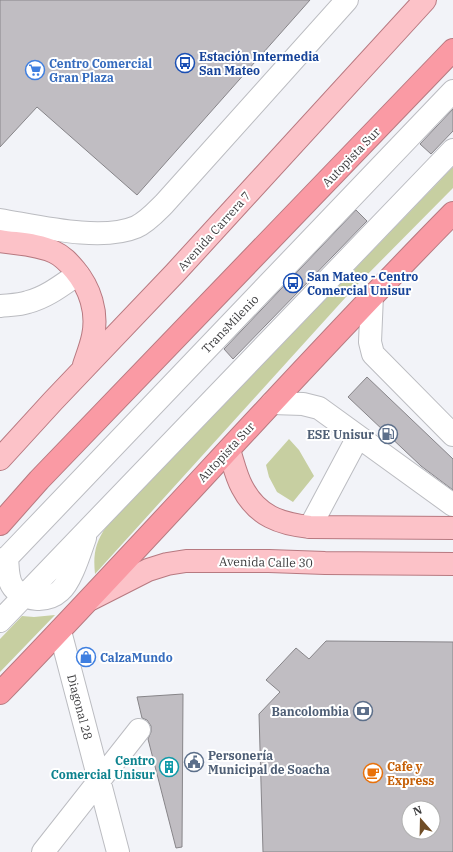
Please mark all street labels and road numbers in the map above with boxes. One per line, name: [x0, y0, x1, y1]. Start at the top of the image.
street label: Autopista Sur: [319, 124, 384, 190]
street label: Avenida Carrera 7: [174, 188, 254, 274]
street label: TransMilenio: [198, 291, 262, 356]
street label: Autopista Sur: [194, 418, 258, 485]
street label: Avenida Calle 30: [219, 554, 313, 570]
street label: Diagonal 28: [64, 673, 96, 741]

